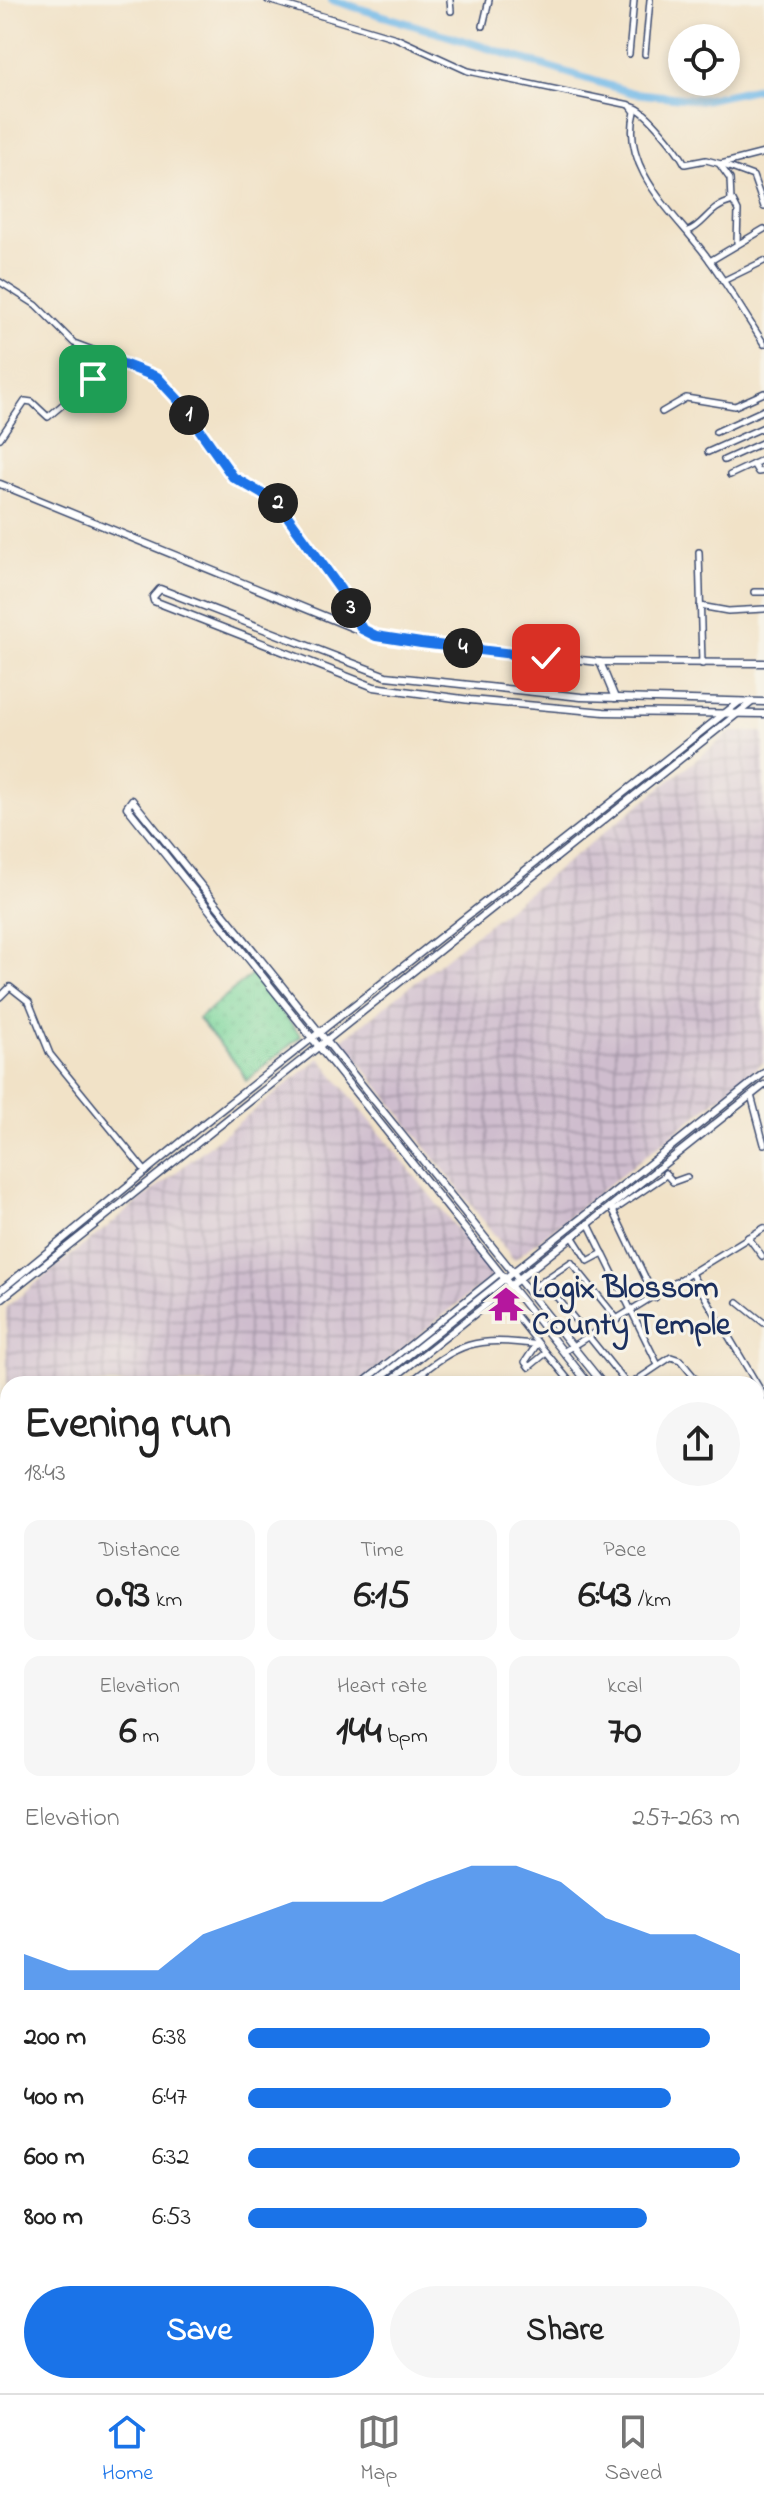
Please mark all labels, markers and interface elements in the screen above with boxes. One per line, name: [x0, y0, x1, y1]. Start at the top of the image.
map controls: [668, 24, 740, 96]
button: locate: [668, 24, 740, 96]
pin: [59, 345, 127, 413]
icon: arrive: [71, 357, 115, 401]
pin: 1: [169, 395, 209, 435]
text: 1: [186, 399, 193, 431]
pin: 2: [258, 483, 298, 523]
text: 2: [273, 487, 283, 519]
pin: 3: [331, 588, 371, 628]
text: 3: [346, 592, 356, 624]
pin: [512, 624, 580, 692]
pin: 4: [443, 628, 483, 668]
text: 4: [458, 632, 468, 664]
icon: check: [524, 636, 568, 680]
place label: Logix Blossom County Temple: [532, 1266, 732, 1351]
temple icon: Logix Blossom County Temple: [487, 1285, 525, 1323]
text: Evening run: [24, 1393, 231, 1457]
button: share: [656, 1402, 740, 1486]
text: 18:43: [24, 1455, 66, 1493]
text: Distance: [99, 1535, 180, 1567]
text: Time: [360, 1535, 404, 1567]
text: Pace: [603, 1535, 646, 1567]
text: 0.93: [96, 1567, 150, 1626]
text: 6:15: [354, 1567, 410, 1626]
text: 6:43: [578, 1567, 632, 1626]
text: km: [150, 1585, 182, 1617]
text: /km: [632, 1585, 671, 1617]
text: Elevation: [99, 1671, 180, 1703]
text: Heart rate: [337, 1671, 427, 1703]
text: kcal: [607, 1671, 642, 1703]
text: 6: [119, 1703, 137, 1762]
text: 144: [336, 1703, 382, 1762]
text: 70: [608, 1703, 642, 1762]
text: m: [137, 1721, 159, 1753]
text: bpm: [382, 1721, 428, 1753]
text: Elevation: [24, 1800, 120, 1838]
text: 257–263 m: [632, 1800, 740, 1838]
text: 200 m: [24, 2019, 86, 2057]
text: 6:38: [152, 2019, 186, 2057]
text: 400 m: [24, 2079, 84, 2117]
text: 6:47: [152, 2079, 187, 2117]
text: 600 m: [24, 2139, 85, 2177]
text: 6:32: [152, 2139, 189, 2177]
text: 800 m: [24, 2199, 83, 2237]
text: 6:53: [152, 2199, 191, 2237]
button: Save: [24, 2286, 374, 2378]
button: Share: [390, 2286, 740, 2378]
tab: Home: [102, 2410, 153, 2490]
tab: Map: [357, 2410, 401, 2490]
tab: Saved: [605, 2410, 662, 2490]

